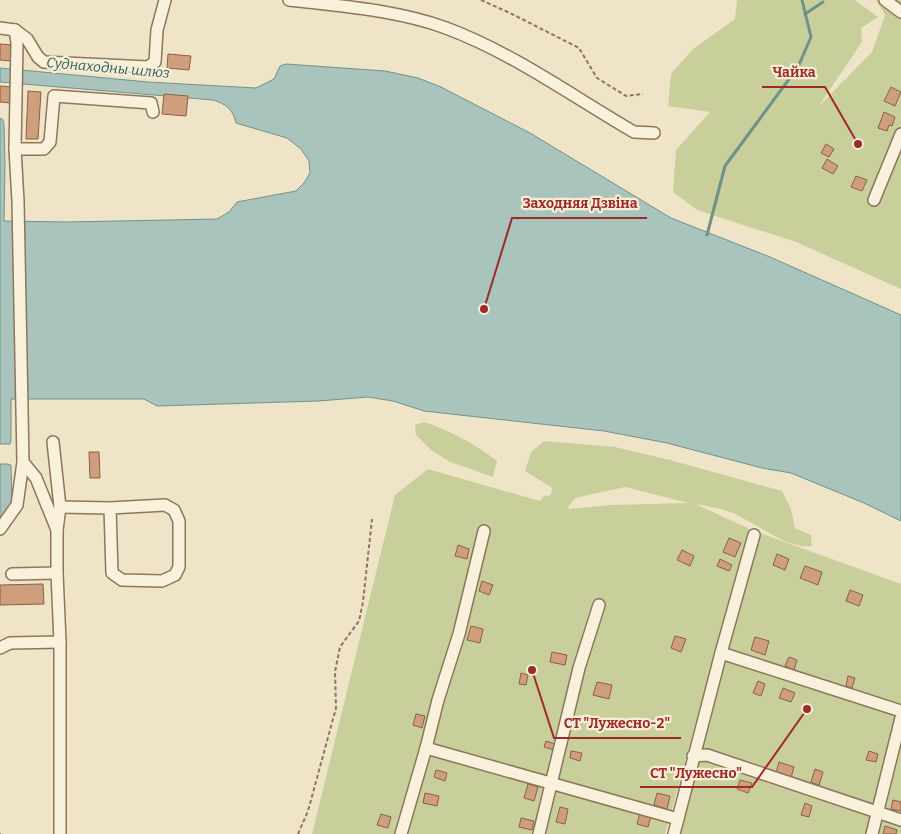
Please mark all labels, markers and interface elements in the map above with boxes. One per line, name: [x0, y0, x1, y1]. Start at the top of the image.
water label: Суднаходны шлюз: [46, 54, 171, 82]
callout: Чайка: [762, 58, 825, 87]
text: Чайка: [772, 64, 816, 81]
callout: Заходняя Дзвіна: [512, 189, 647, 218]
text: Заходняя Дзвіна: [522, 195, 638, 212]
callout: СТ "Лужесно-2": [554, 709, 681, 738]
text: СТ "Лужесно-2": [564, 715, 670, 732]
callout: СТ "Лужесно": [640, 758, 752, 787]
text: СТ "Лужесно": [650, 765, 742, 782]

